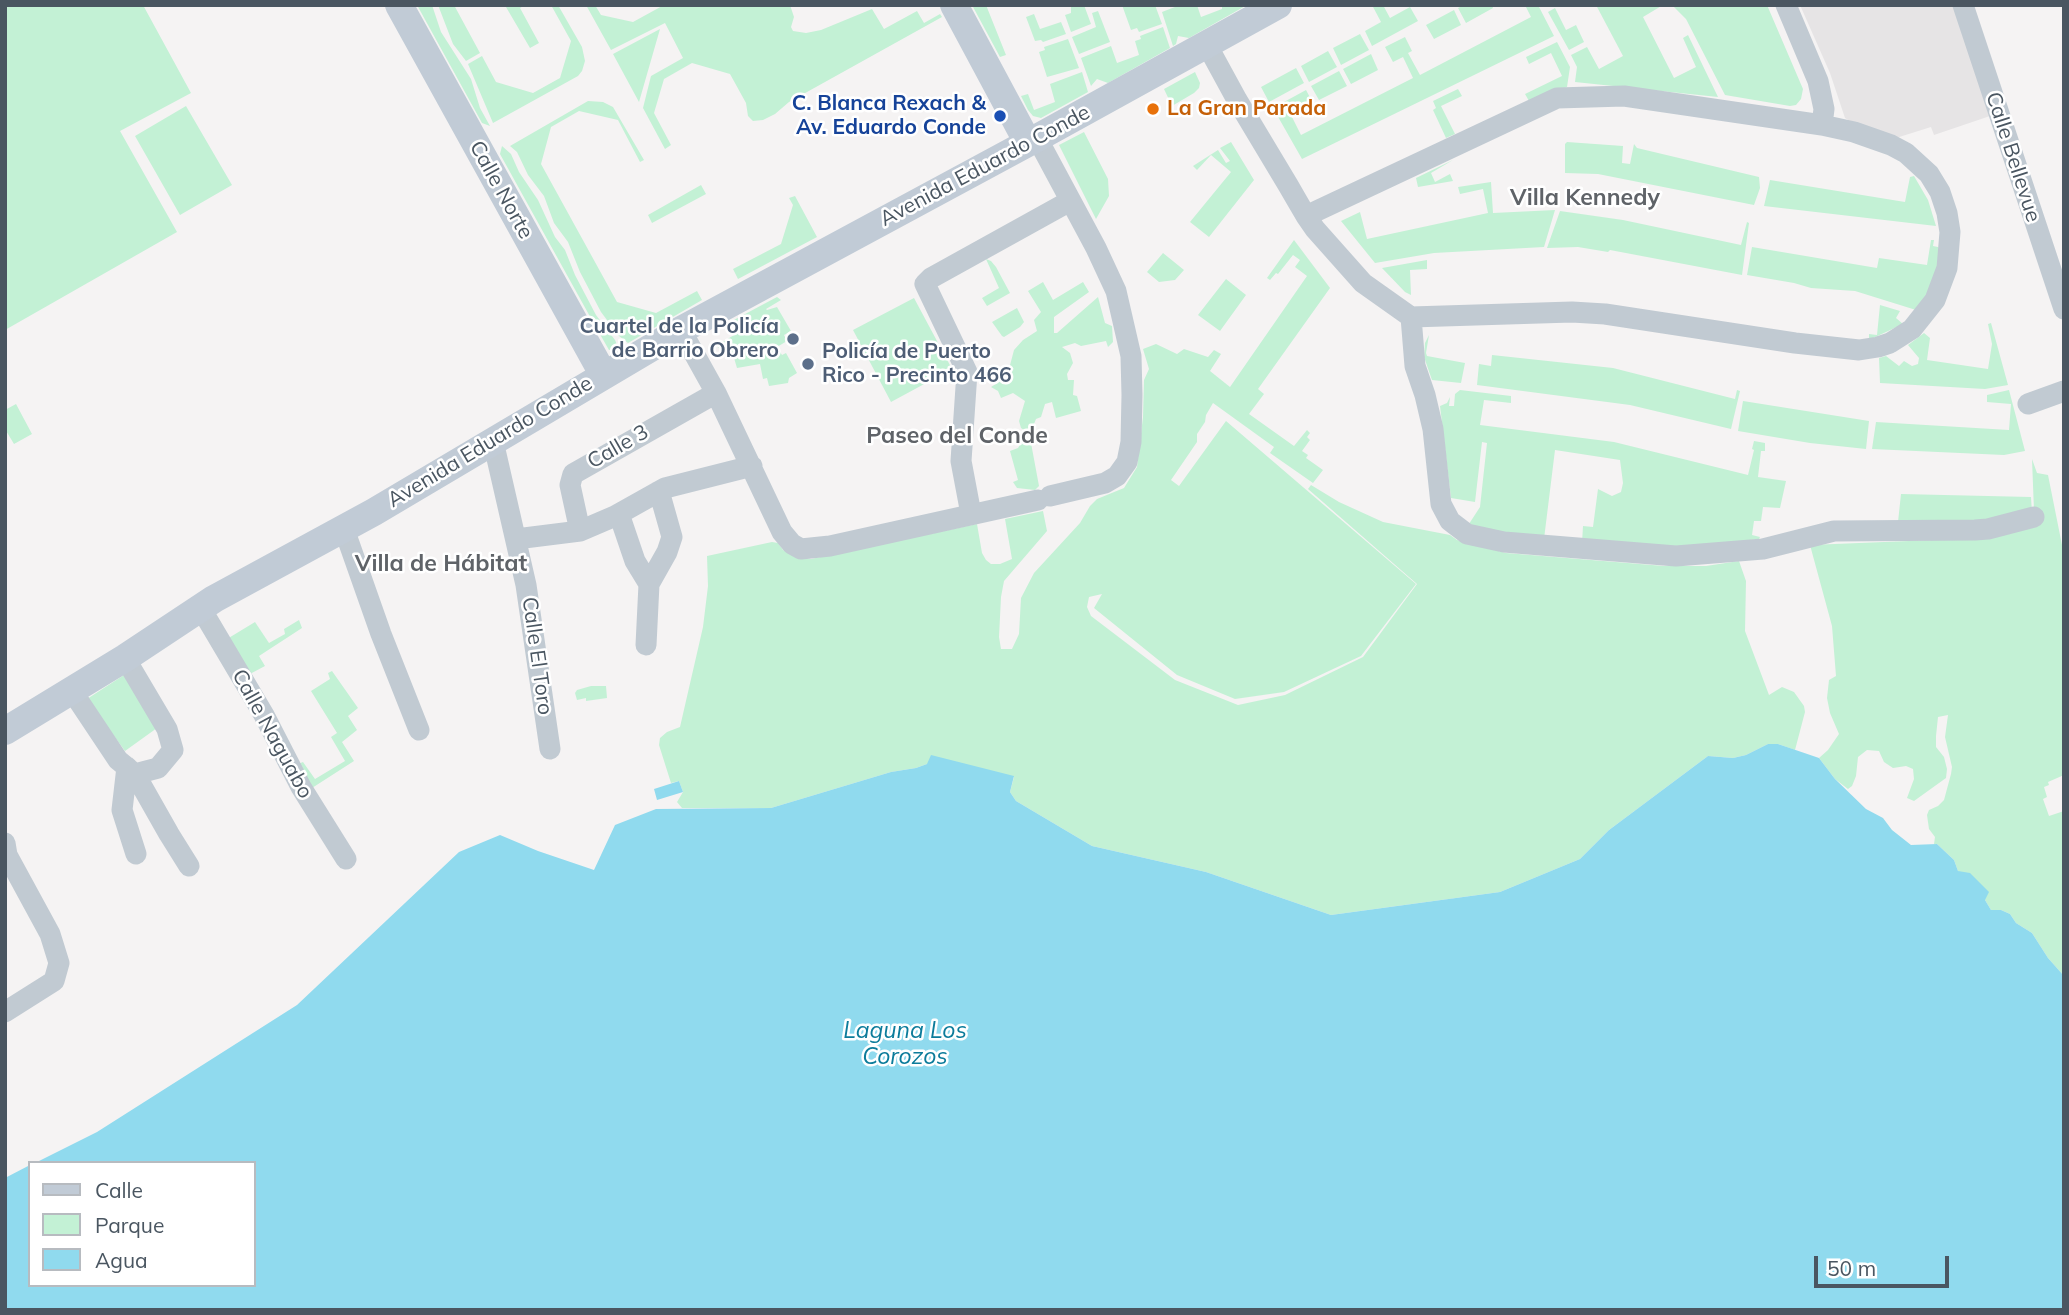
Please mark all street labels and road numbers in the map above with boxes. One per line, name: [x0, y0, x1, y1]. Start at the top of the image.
street label: Calle Bellevue: [1980, 89, 2046, 225]
street label: Avenida Eduardo Conde: [876, 100, 1094, 232]
street label: Calle Norte: [464, 137, 538, 243]
street label: Avenida Eduardo Conde: [383, 371, 597, 513]
street label: Calle 3: [583, 420, 653, 474]
street label: Calle El Toro: [516, 595, 558, 717]
street label: Calle Naguabo: [226, 665, 318, 803]

